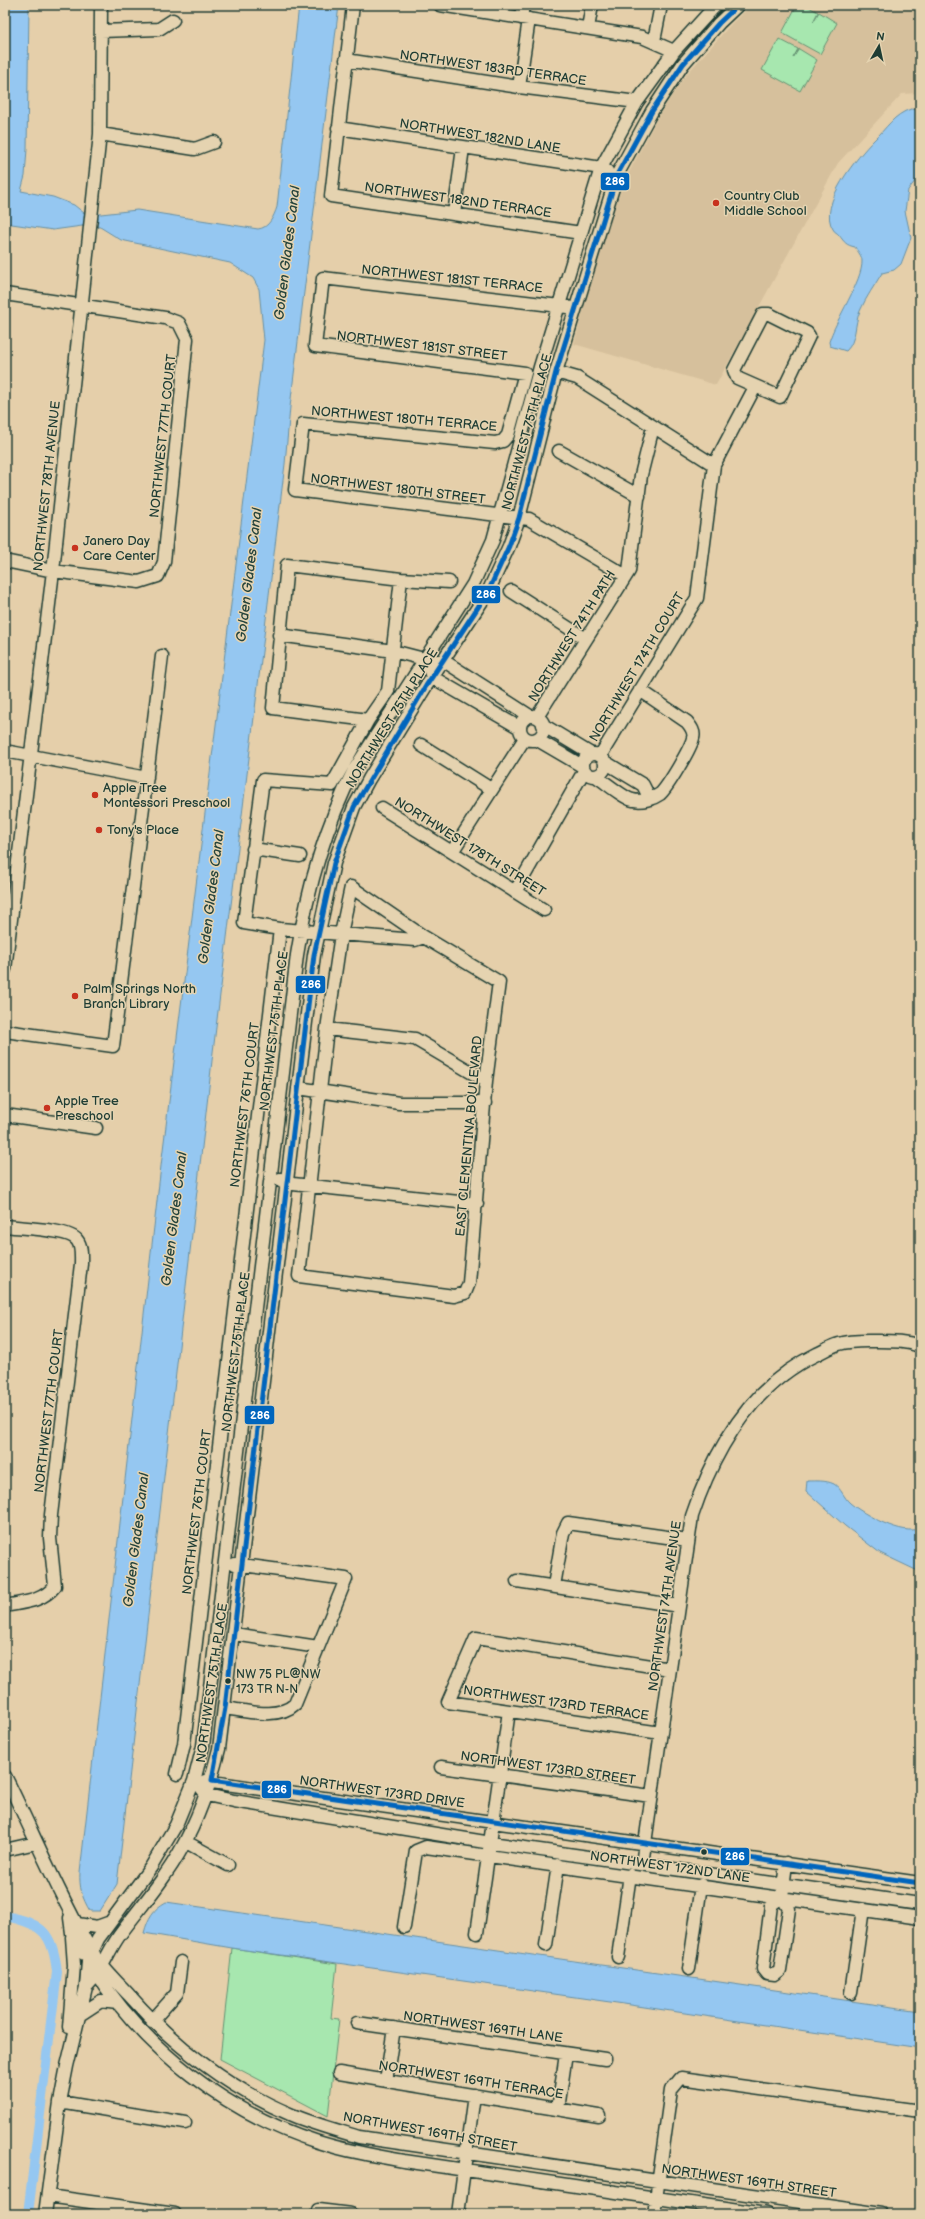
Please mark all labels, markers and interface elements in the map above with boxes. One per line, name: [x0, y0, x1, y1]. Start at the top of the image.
north arrow: [859, 26, 899, 66]
text: N: [875, 30, 886, 44]
street label: NORTHWEST 183RD TERRACE: [399, 47, 588, 89]
street label: NORTHWEST 182ND LANE: [398, 115, 562, 157]
line badge: 286: [600, 172, 630, 191]
text: 286: [605, 175, 625, 188]
street label: NORTHWEST 182ND TERRACE: [363, 179, 553, 221]
water label: Golden Glades Canal: [270, 184, 304, 321]
place label: Country Club Middle School: [724, 188, 807, 219]
marker: Country Club Middle School: [711, 198, 721, 208]
street label: NORTHWEST 181ST TERRACE: [361, 262, 544, 297]
street label: NORTHWEST 181ST STREET: [336, 328, 508, 364]
street label: NORTHWEST 75TH PLACE: [498, 352, 556, 512]
street label: NORTHWEST 77TH COURT: [146, 353, 180, 519]
street label: NORTHWEST 78TH AVENUE: [30, 399, 64, 572]
street label: NORTHWEST 180TH TERRACE: [310, 403, 498, 435]
street label: NORTHWEST 180TH STREET: [310, 470, 487, 508]
water label: Golden Glades Canal: [232, 506, 266, 643]
place label: Janero Day Care Center: [83, 533, 156, 564]
marker: Janero Day Care Center: [70, 543, 80, 553]
street label: NORTHWEST 74TH PATH: [525, 567, 619, 705]
line badge: 286: [471, 585, 501, 604]
text: 286: [476, 588, 496, 601]
street label: NORTHWEST 174TH COURT: [586, 589, 688, 745]
street label: NORTHWEST 75TH PLACE: [343, 645, 442, 791]
place label: Apple Tree Montessori Preschool: [103, 780, 230, 811]
marker: Apple Tree Montessori Preschool: [90, 790, 100, 800]
street label: NORTHWEST 178TH STREET: [392, 794, 549, 900]
place label: Tony's Place: [107, 822, 179, 838]
marker: Tony's Place: [94, 825, 104, 835]
water label: Golden Glades Canal: [194, 828, 228, 965]
street label: NORTHWEST 75TH PLACE: [256, 950, 292, 1112]
line badge: 286: [295, 975, 326, 994]
text: 286: [301, 978, 321, 991]
place label: Palm Springs North Branch Library: [83, 981, 196, 1012]
marker: Palm Springs North Branch Library: [70, 991, 80, 1001]
street label: NORTHWEST 76TH COURT: [227, 1021, 263, 1188]
street label: EAST CLEMENTINA BOULEVARD: [452, 1035, 486, 1237]
place label: Apple Tree Preschool: [55, 1093, 119, 1124]
marker: Apple Tree Preschool: [42, 1103, 52, 1113]
water label: Golden Glades Canal: [157, 1150, 191, 1287]
street label: NORTHWEST 75TH PLACE: [218, 1271, 254, 1433]
street label: NORTHWEST 77TH COURT: [31, 1328, 67, 1494]
line badge: 286: [244, 1405, 275, 1425]
text: 286: [250, 1409, 270, 1422]
street label: NORTHWEST 76TH COURT: [179, 1428, 215, 1595]
water label: Golden Glades Canal: [119, 1471, 153, 1608]
street label: NORTHWEST 74TH AVENUE: [645, 1519, 685, 1692]
street label: NORTHWEST 75TH PLACE: [193, 1602, 231, 1764]
place label: NW 75 PL@NW 173 TR N-N: [236, 1667, 321, 1697]
marker: NW 75 PL@NW 173 TR N-N: [223, 1676, 233, 1686]
street label: NORTHWEST 173RD TERRACE: [462, 1682, 650, 1724]
street label: NORTHWEST 173RD STREET: [459, 1748, 637, 1788]
street label: NORTHWEST 173RD DRIVE: [298, 1772, 466, 1812]
line badge: 286: [261, 1780, 292, 1799]
text: 286: [267, 1783, 287, 1796]
unlabelled marker: [699, 1847, 709, 1857]
line badge: 286: [720, 1847, 750, 1866]
street label: NORTHWEST 172ND LANE: [589, 1848, 751, 1886]
text: 286: [725, 1850, 745, 1863]
street label: NORTHWEST 169TH LANE: [402, 2008, 564, 2046]
street label: NORTHWEST 169TH TERRACE: [377, 2057, 565, 2103]
street label: NORTHWEST 169TH STREET: [342, 2109, 518, 2155]
street label: NORTHWEST 169TH STREET: [661, 2161, 838, 2201]

